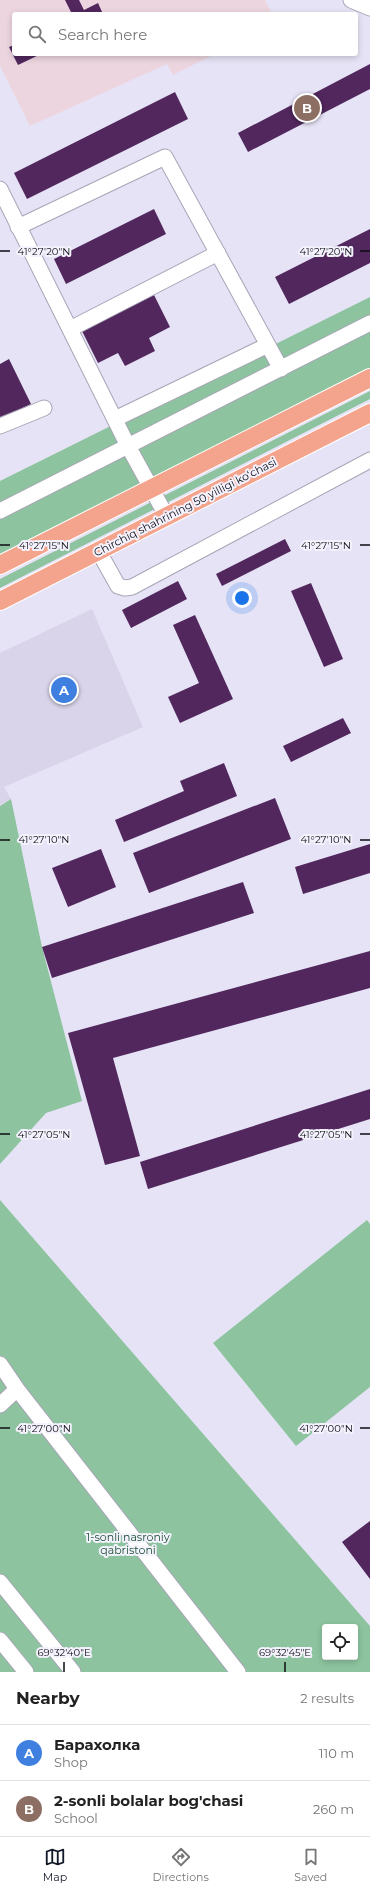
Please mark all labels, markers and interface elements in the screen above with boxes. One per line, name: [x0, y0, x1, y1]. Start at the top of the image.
search box: [12, 12, 358, 56]
icon: search: [26, 23, 48, 45]
text: Search here: [58, 25, 147, 44]
pin: B: [294, 93, 320, 123]
text: 41°27'20"N: [18, 245, 70, 258]
text: 41°27'20"N: [300, 245, 352, 258]
street label: Chirchiq shahrining 50 yilligi koʻchasi: [91, 455, 279, 559]
text: 41°27'15"N: [19, 539, 69, 552]
text: 41°27'15"N: [301, 539, 351, 552]
your location: [232, 588, 252, 608]
pin: A: [51, 675, 77, 705]
text: 41°27'10"N: [19, 833, 69, 846]
text: 41°27'10"N: [301, 833, 351, 846]
text: 41°27'05"N: [18, 1128, 70, 1141]
text: 41°27'05"N: [300, 1128, 352, 1141]
text: 41°27'00"N: [17, 1422, 71, 1435]
text: 41°27'00"N: [299, 1422, 353, 1435]
park label: 1-sonli nasroniy qabristoni: [86, 1530, 170, 1557]
map controls: [322, 1624, 358, 1660]
button: locate: [322, 1624, 358, 1660]
text: 69°32'40"E: [37, 1646, 91, 1659]
text: 69°32'45"E: [259, 1646, 311, 1659]
text: Nearby: [16, 1688, 80, 1708]
text: 2 results: [300, 1690, 354, 1706]
text: Барахолка: [54, 1735, 140, 1754]
text: A: [24, 1745, 34, 1761]
text: 110 m: [319, 1745, 354, 1761]
text: Shop: [54, 1754, 88, 1770]
text: 2-sonli bolalar bog'chasi: [54, 1791, 243, 1810]
text: B: [24, 1801, 34, 1817]
text: 260 m: [313, 1801, 354, 1817]
text: School: [54, 1810, 98, 1826]
tab: Map: [43, 1846, 67, 1884]
tab: Directions: [153, 1846, 209, 1884]
tab: Saved: [294, 1846, 327, 1884]

